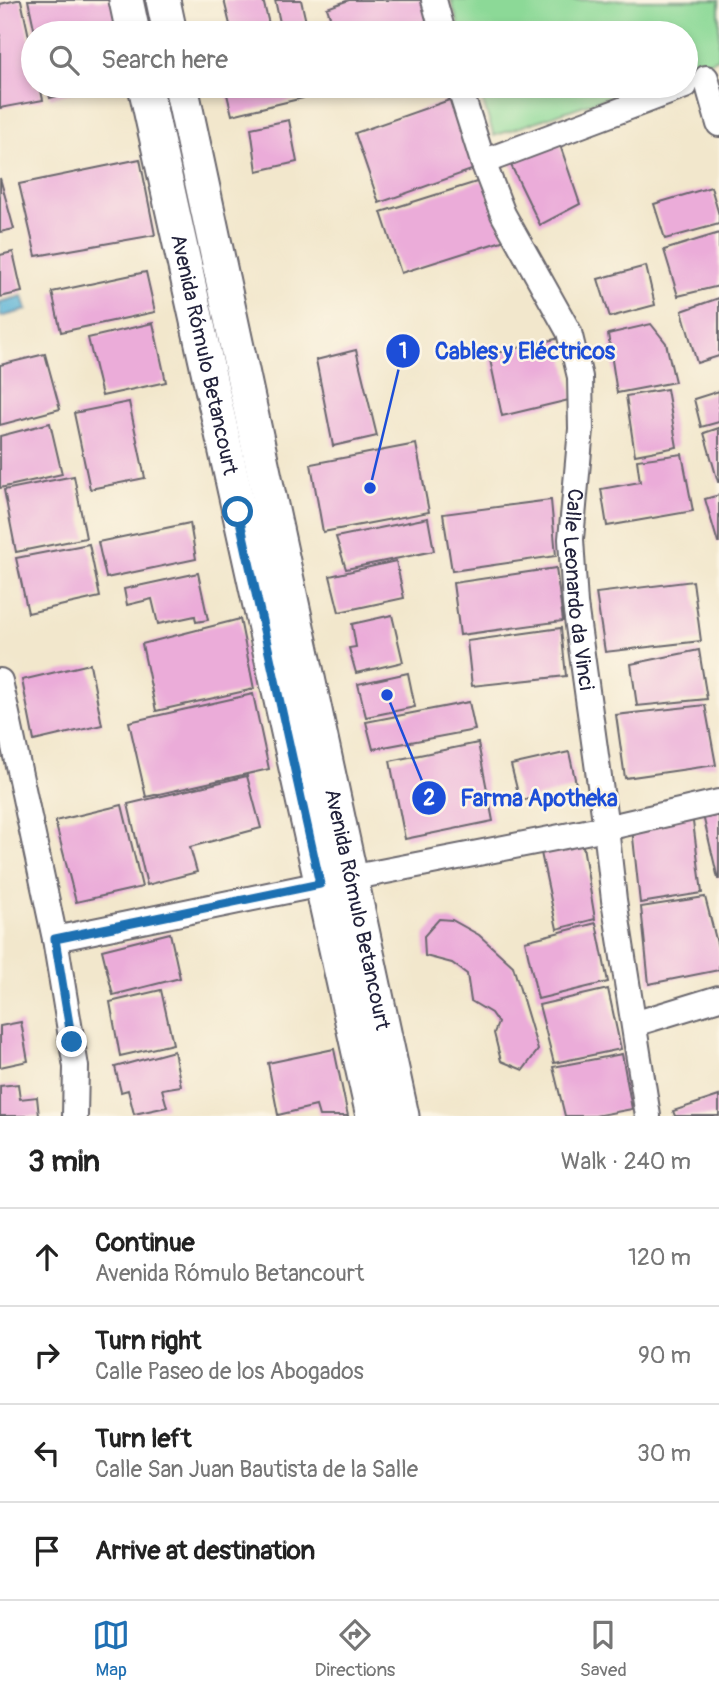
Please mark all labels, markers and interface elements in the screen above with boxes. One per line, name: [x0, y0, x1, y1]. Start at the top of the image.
search box: [21, 21, 698, 98]
icon: search: [45, 41, 83, 79]
text: Search here: [101, 44, 228, 76]
street label: Avenida Rómulo Betancourt: [165, 231, 244, 478]
callout: Cables y Eléctricos: [386, 329, 629, 373]
text: Cables y Eléctricos: [435, 337, 616, 366]
text: 1: [399, 338, 407, 365]
street label: Calle Leonardo da Vinci: [557, 487, 600, 692]
route start: [222, 496, 253, 527]
callout: Farma Apotheka: [412, 776, 632, 820]
text: Farma Apotheka: [460, 784, 618, 813]
text: 2: [423, 785, 435, 812]
street label: Avenida Rómulo Betancourt: [319, 786, 397, 1033]
route end: [56, 1026, 87, 1057]
text: 3 min: [28, 1143, 100, 1180]
text: Walk · 240 m: [561, 1147, 691, 1176]
text: Continue: [95, 1227, 195, 1259]
icon: ahead: [28, 1238, 66, 1276]
text: 120 m: [628, 1243, 691, 1272]
text: Avenida Rómulo Betancourt: [95, 1259, 364, 1288]
text: Turn right: [95, 1325, 201, 1357]
icon: right: [28, 1336, 66, 1374]
text: 90 m: [638, 1341, 691, 1370]
text: Calle Paseo de los Abogados: [95, 1357, 364, 1386]
text: Turn left: [95, 1423, 191, 1455]
icon: left: [28, 1434, 66, 1472]
text: 30 m: [637, 1439, 691, 1468]
text: Calle San Juan Bautista de la Salle: [95, 1455, 418, 1484]
icon: arrive: [28, 1532, 66, 1570]
text: Arrive at destination: [95, 1535, 315, 1567]
tab: Map: [92, 1616, 130, 1682]
tab: Directions: [315, 1616, 395, 1682]
tab: Saved: [580, 1616, 627, 1682]

